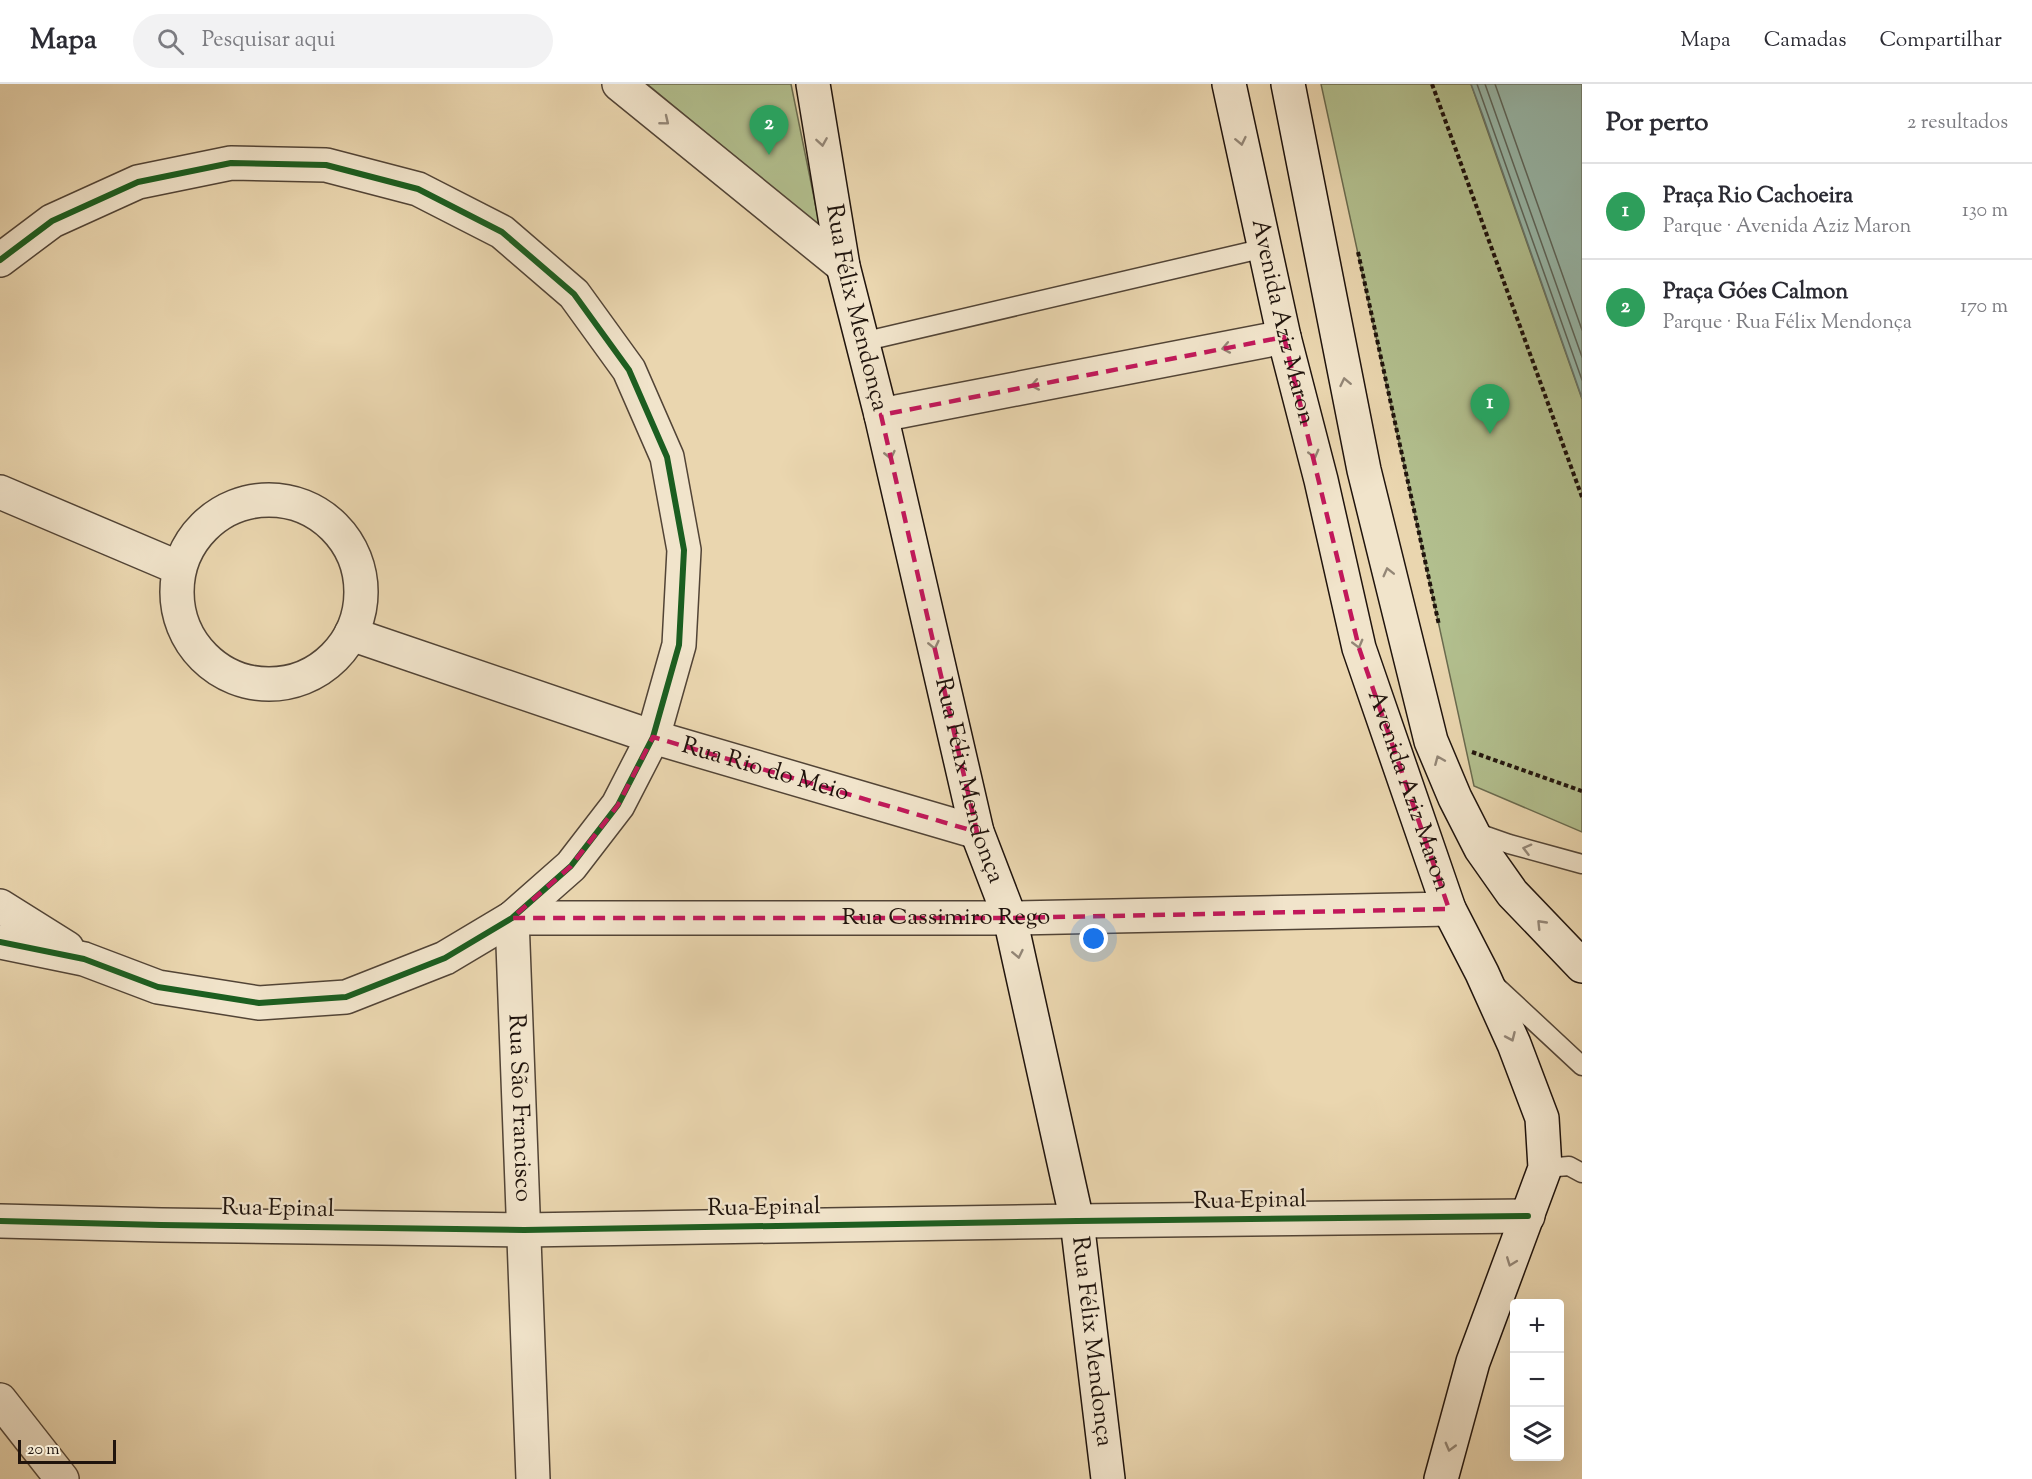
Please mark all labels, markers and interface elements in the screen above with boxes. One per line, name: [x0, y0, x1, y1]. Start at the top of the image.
search box: [133, 14, 553, 68]
text: Mapa: [30, 21, 97, 61]
icon: search: [154, 25, 187, 58]
text: Pesquisar aqui: [202, 25, 335, 57]
text: Mapa: [1681, 26, 1731, 56]
text: Camadas: [1764, 26, 1847, 56]
text: Compartilhar: [1880, 26, 2002, 56]
text: Por perto: [1606, 105, 1708, 142]
pin: 2: [750, 106, 788, 155]
text: 2 resultados: [1907, 109, 2008, 138]
one-way arrow: [658, 113, 669, 124]
one-way arrow: [815, 136, 828, 146]
one-way arrow: [1234, 136, 1247, 146]
text: Praça Rio Cachoeira: [1663, 181, 1853, 213]
text: 1: [1622, 197, 1629, 226]
text: 130 m: [1962, 197, 2008, 226]
street label: Rua Félix Mendonça: [816, 202, 896, 415]
text: Parque · Avenida Aziz Maron: [1663, 213, 1911, 242]
street label: Avenida Aziz Maron: [1242, 216, 1323, 429]
text: Praça Góes Calmon: [1663, 277, 1848, 309]
text: 2: [1621, 293, 1630, 322]
text: 170 m: [1960, 293, 2008, 322]
text: Parque · Rua Félix Mendonça: [1663, 309, 1912, 338]
one-way arrow: [1222, 341, 1232, 354]
one-way arrow: [1339, 377, 1352, 387]
one-way arrow: [1030, 378, 1040, 391]
pin: 1: [1470, 384, 1510, 434]
one-way arrow: [1307, 449, 1320, 459]
one-way arrow: [883, 450, 896, 460]
one-way arrow: [1383, 567, 1396, 577]
one-way arrow: [1351, 638, 1363, 649]
one-way arrow: [926, 640, 939, 650]
street label: Rua Félix Mendonça: [925, 674, 1012, 888]
street label: Avenida Aziz Maron: [1358, 686, 1459, 896]
street label: Rua Rio do Meio: [677, 729, 853, 811]
one-way arrow: [1434, 755, 1446, 766]
one-way arrow: [1522, 843, 1532, 856]
street label: Rua Cassimiro Rego: [842, 900, 1051, 935]
one-way arrow: [1538, 921, 1549, 932]
your location: [1079, 924, 1108, 953]
one-way arrow: [1011, 949, 1024, 959]
street label: Rua São Francisco: [499, 1013, 540, 1202]
one-way arrow: [1504, 1031, 1516, 1042]
street label: Rua Epinal: [1193, 1183, 1307, 1219]
street label: Rua Epinal: [707, 1190, 821, 1226]
street label: Rua Epinal: [221, 1191, 335, 1227]
street label: Rua Félix Mendonça: [1062, 1234, 1121, 1449]
one-way arrow: [1506, 1256, 1518, 1267]
map controls: [1510, 1299, 1564, 1461]
button: +: [1510, 1299, 1564, 1353]
button: −: [1510, 1353, 1564, 1407]
button: layers: [1510, 1407, 1564, 1461]
scale bar: [18, 1437, 116, 1464]
text: 20 m: [27, 1439, 60, 1462]
one-way arrow: [1444, 1442, 1457, 1452]

